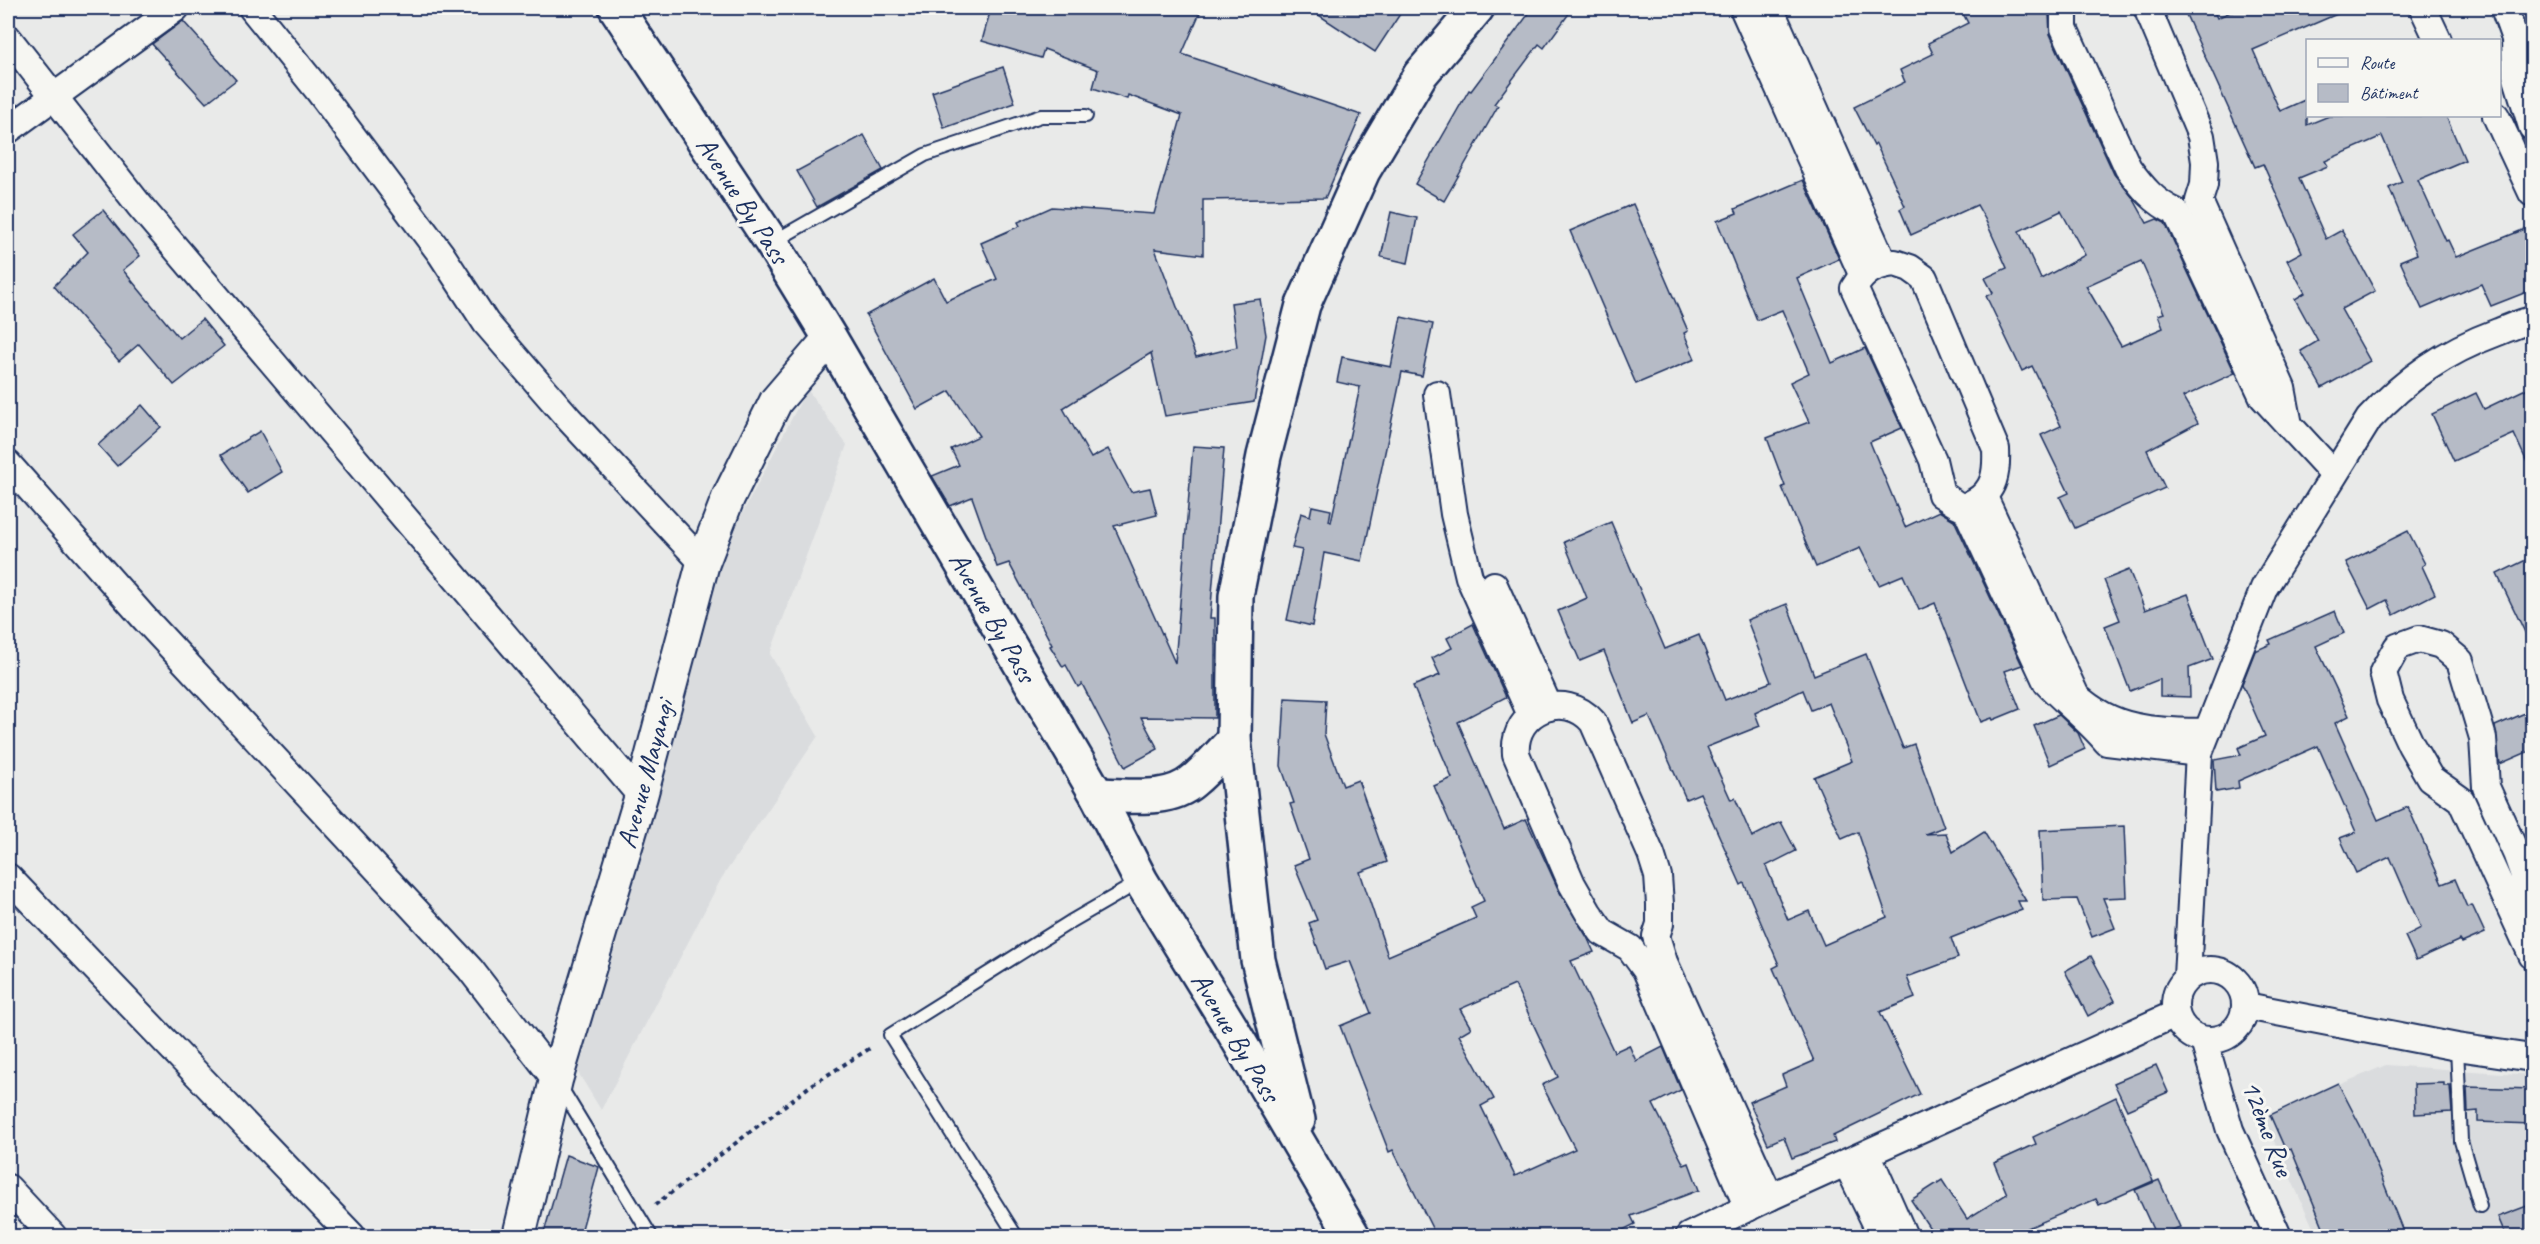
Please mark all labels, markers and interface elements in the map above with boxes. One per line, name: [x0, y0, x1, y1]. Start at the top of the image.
legend: [2306, 39, 2501, 117]
text: Route: [2360, 52, 2395, 74]
text: Bâtiment: [2360, 82, 2420, 104]
street label: Avenue By Pass: [689, 129, 799, 273]
street label: Avenue By Pass: [941, 545, 1046, 691]
street label: Avenue Mayangi: [608, 692, 683, 852]
street label: Avenue By Pass: [1184, 966, 1290, 1110]
street label: 12ème Rue: [2234, 1075, 2303, 1183]

